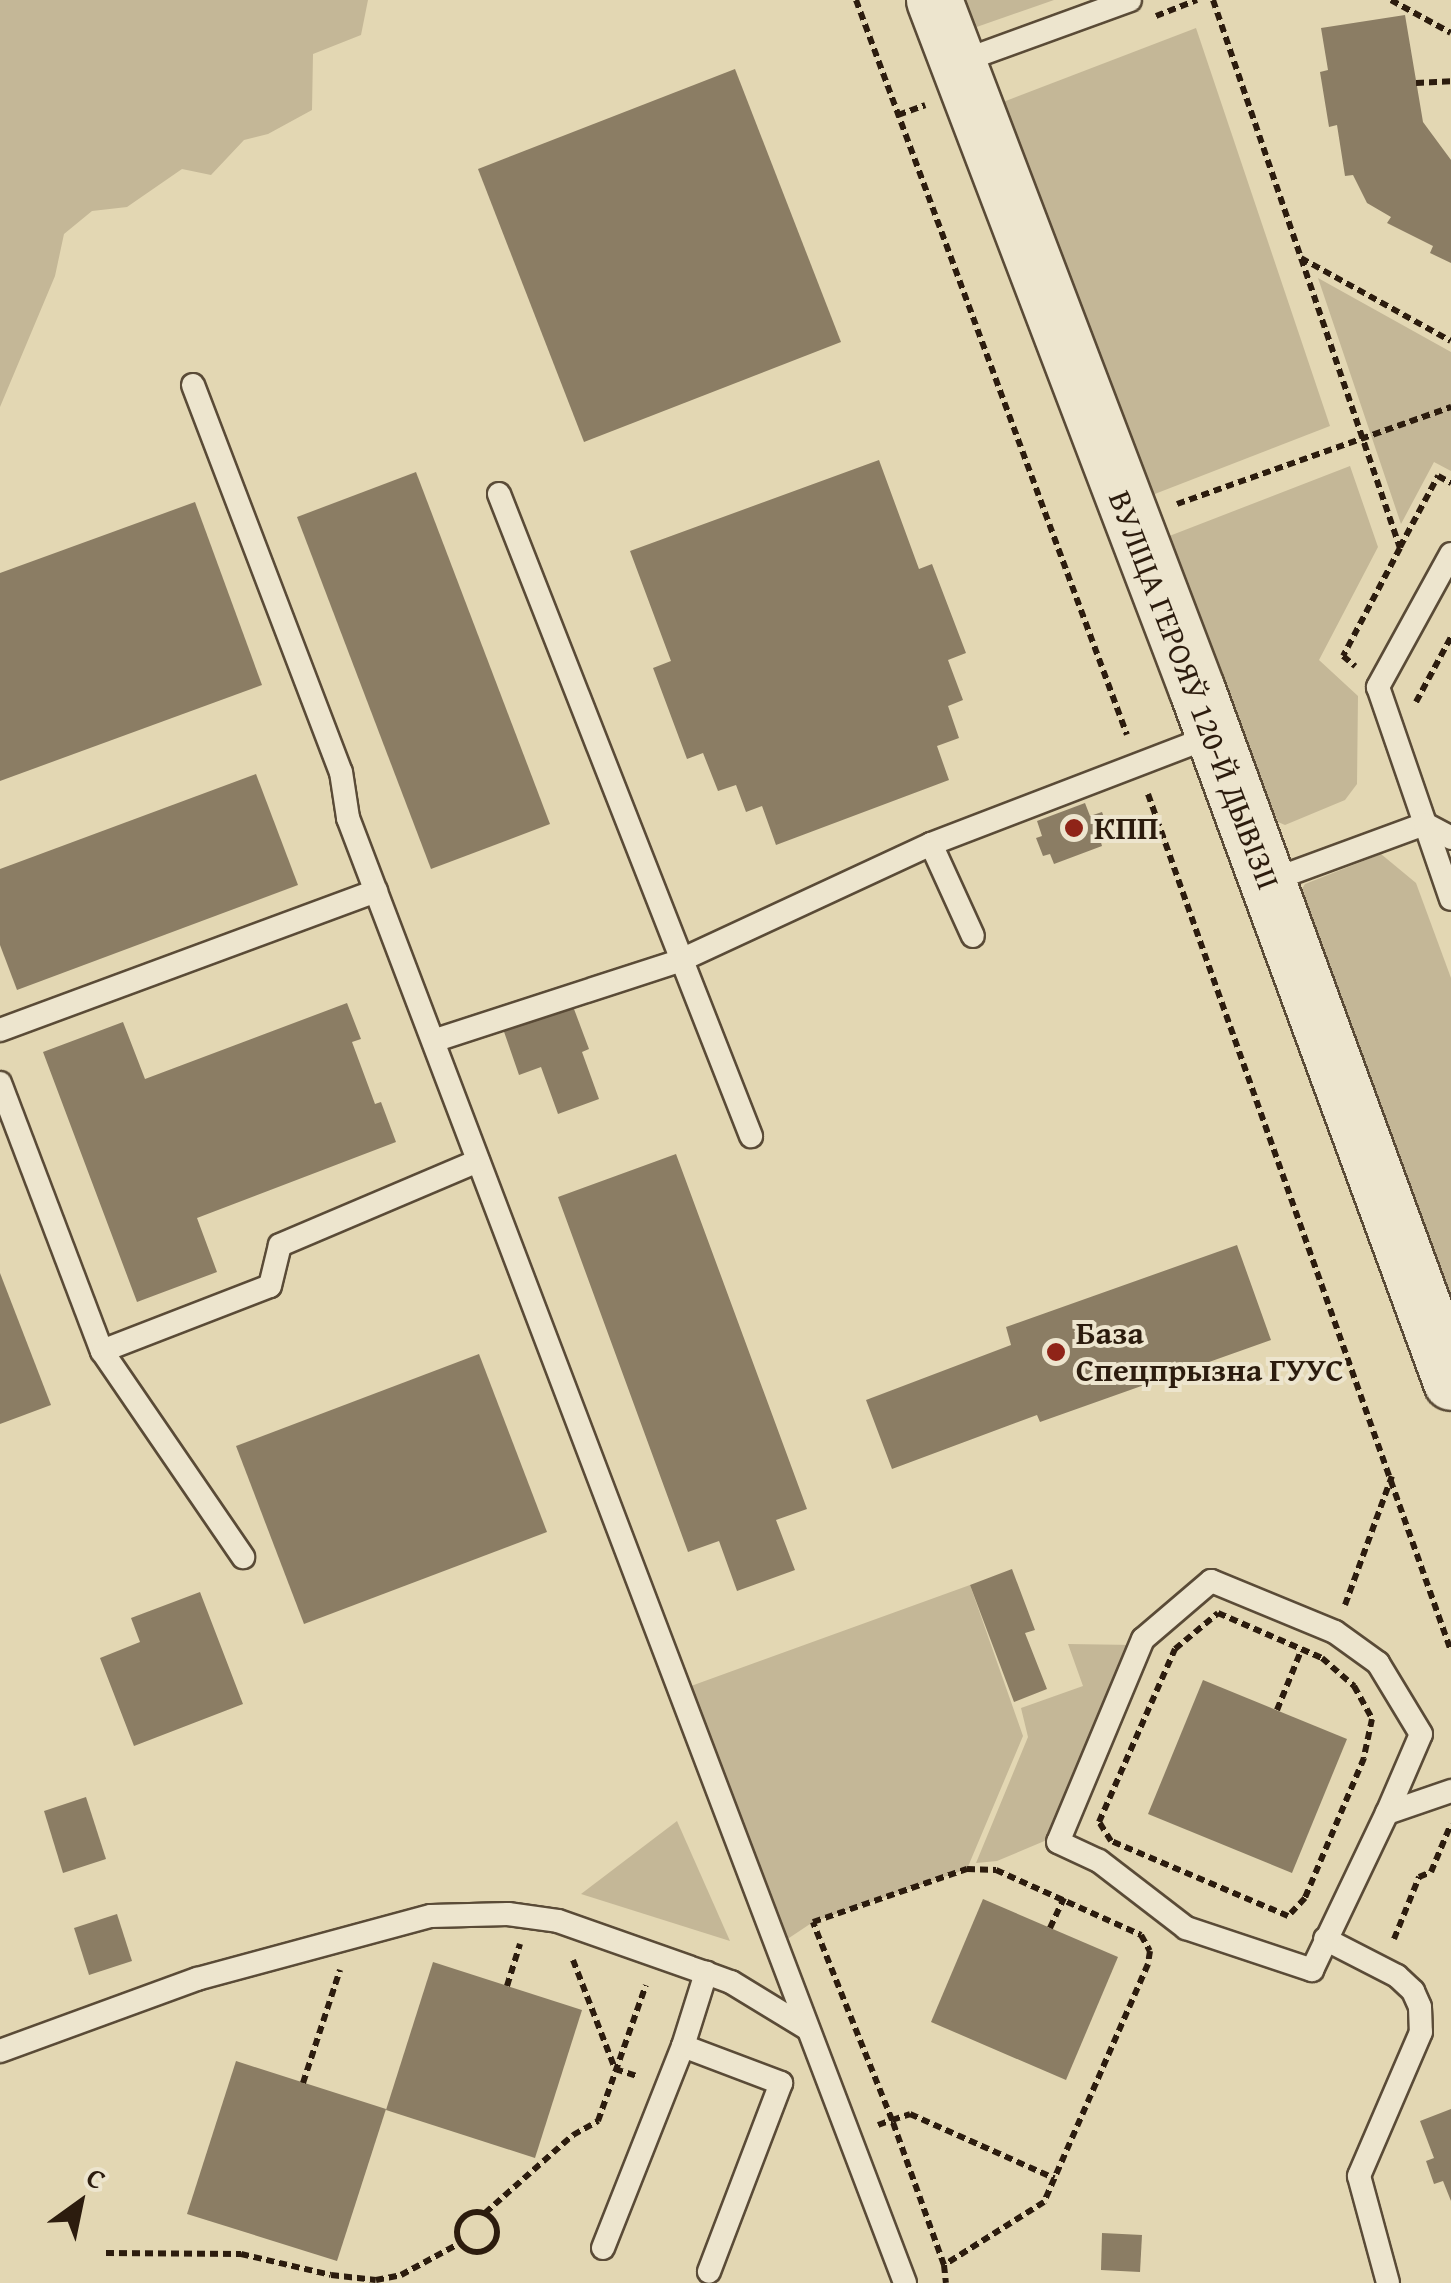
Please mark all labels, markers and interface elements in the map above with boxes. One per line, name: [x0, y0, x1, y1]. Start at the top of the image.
street label: ВУЛІЦА ГЕРОЯЎ 120-Й ДЫВІЗІІ: [1100, 485, 1288, 895]
place label: КПП: [1094, 809, 1158, 847]
marker: КПП: [1063, 817, 1085, 839]
place label: База Спецпрызна ГУУС: [1076, 1315, 1344, 1390]
marker: База Спецпрызна ГУУС: [1045, 1341, 1067, 1363]
north arrow: [30, 2153, 130, 2253]
text: С: [79, 2156, 114, 2199]

